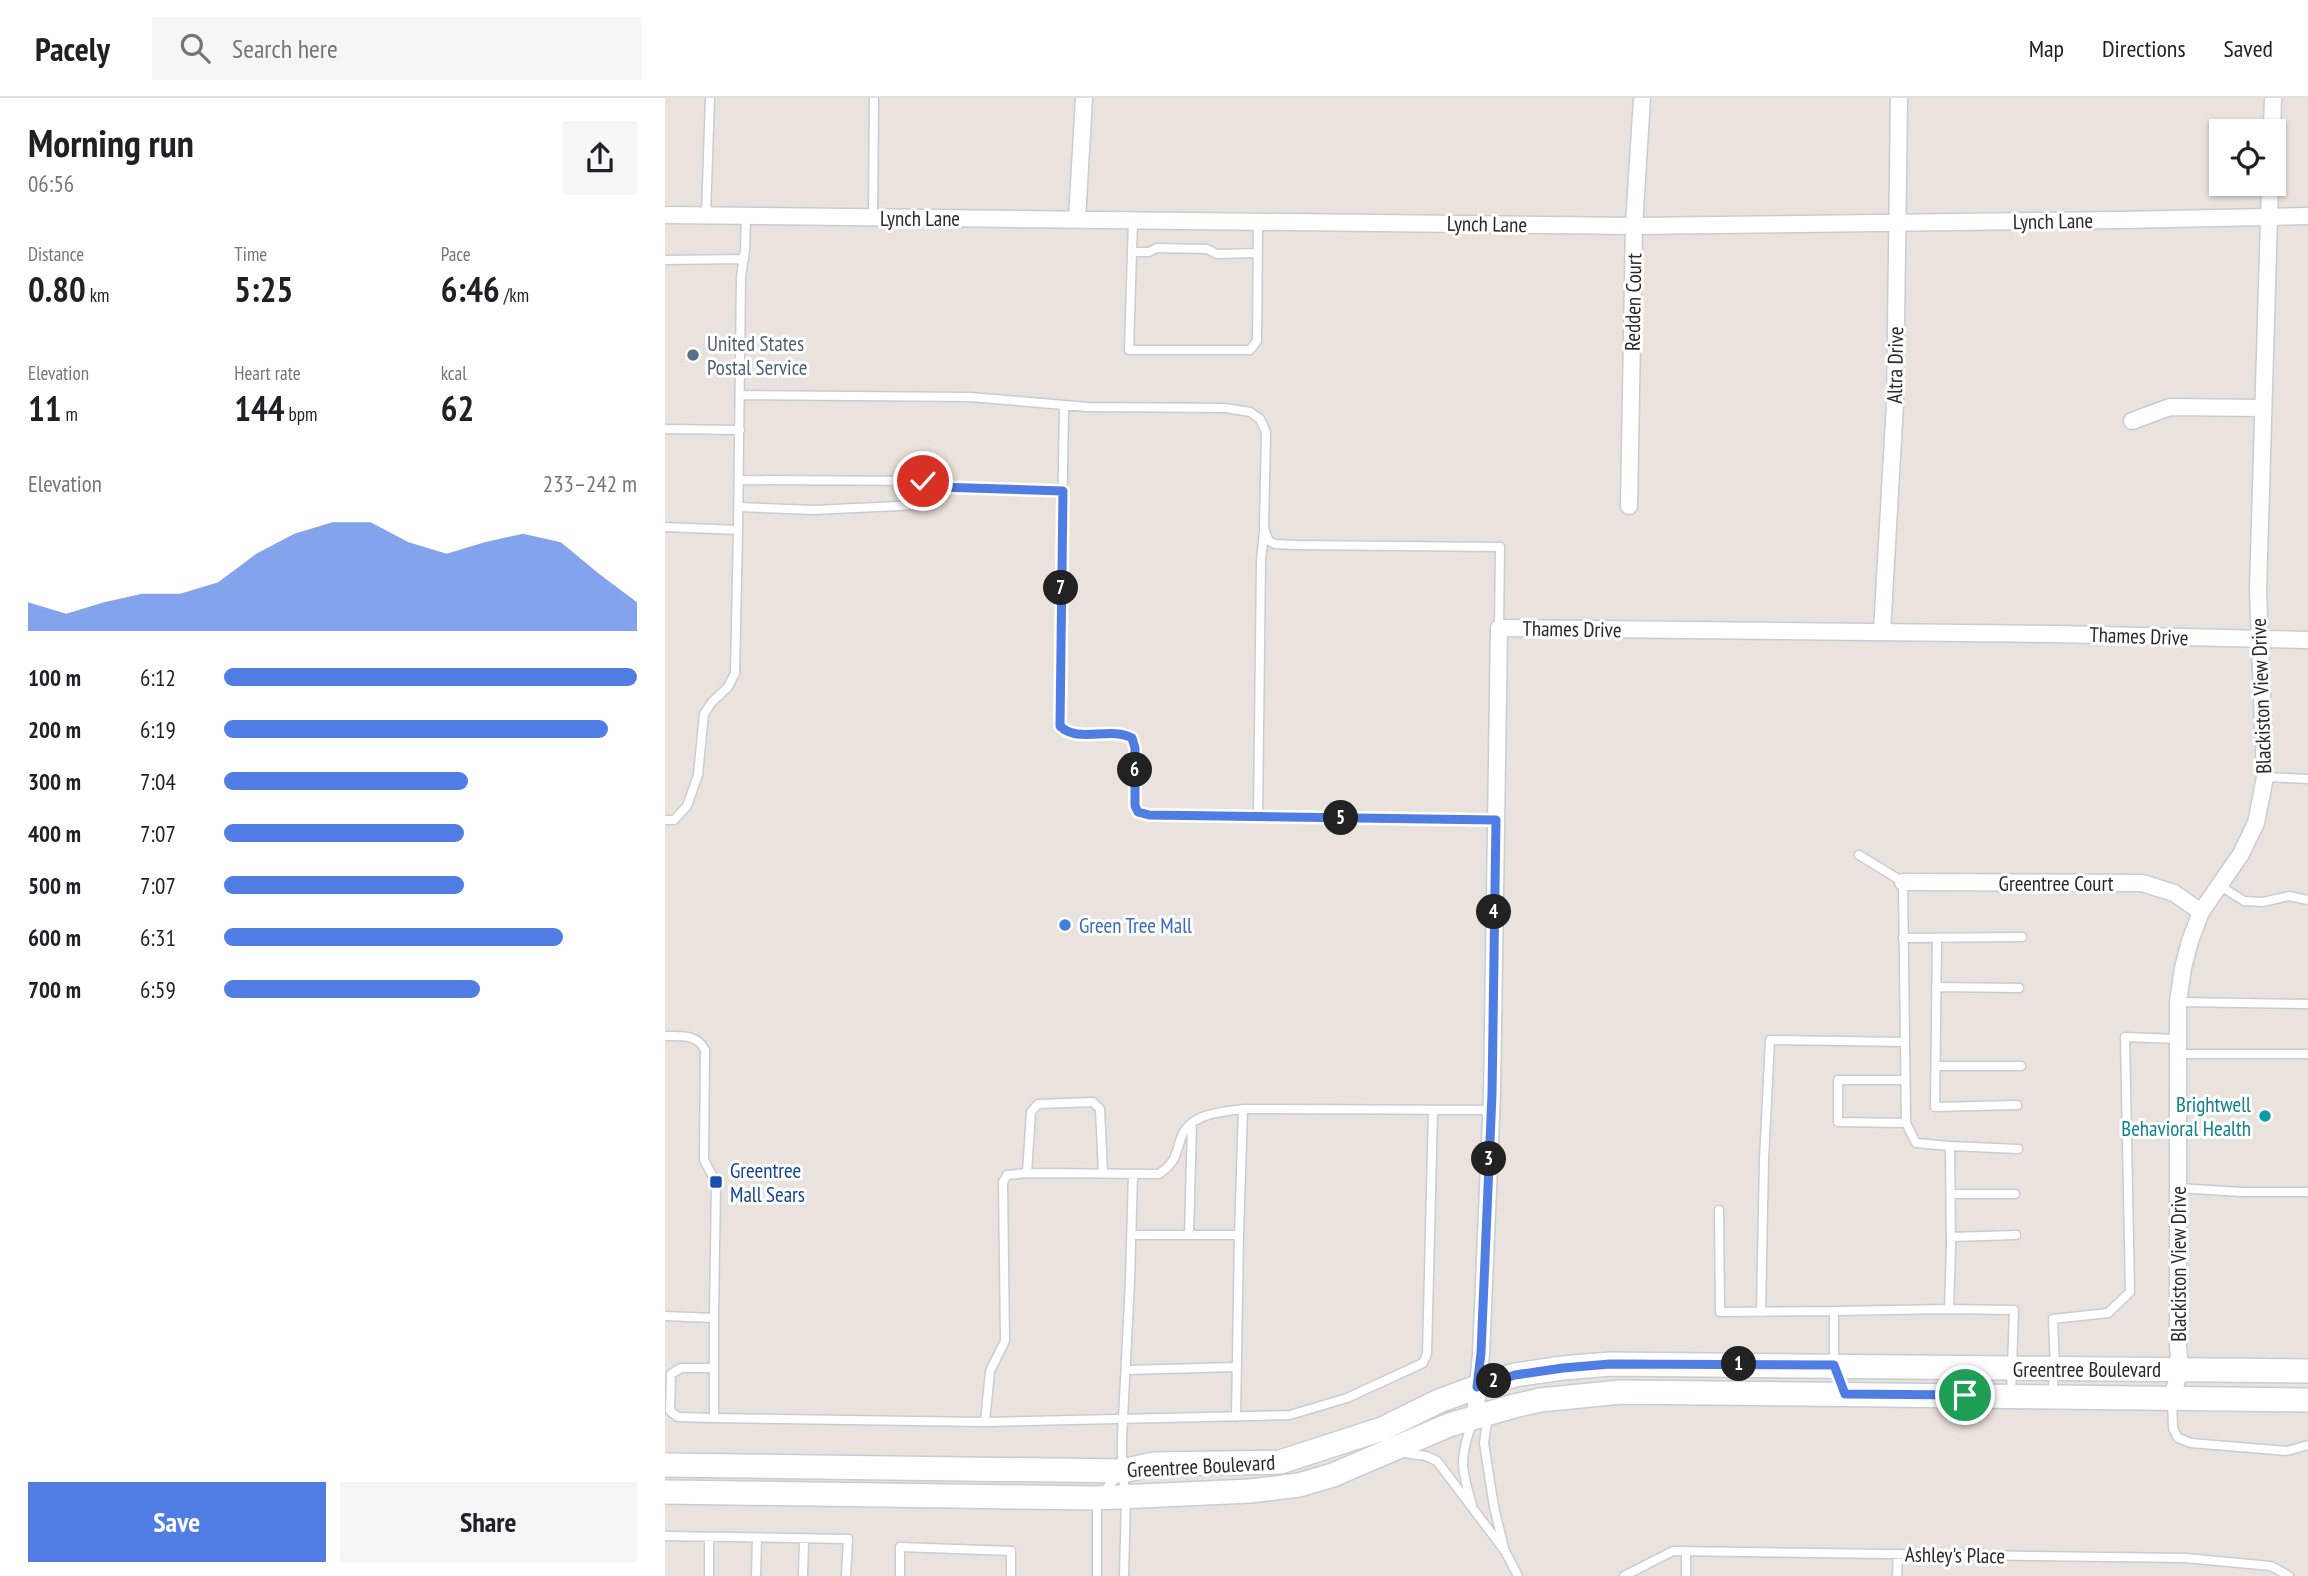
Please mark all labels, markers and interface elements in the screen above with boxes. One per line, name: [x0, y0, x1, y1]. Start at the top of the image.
search box: [152, 17, 642, 80]
text: Pacely: [35, 27, 110, 70]
icon: search: [176, 29, 214, 67]
text: Search here: [232, 32, 338, 65]
text: Map: [2029, 33, 2064, 64]
text: Directions: [2102, 33, 2186, 64]
text: Saved: [2224, 33, 2273, 64]
text: Morning run: [28, 118, 194, 167]
map controls: [2209, 119, 2286, 196]
button: locate: [2209, 119, 2286, 196]
button: share: [563, 121, 637, 195]
text: 06:56: [28, 169, 74, 198]
street label: Lynch Lane: [880, 205, 960, 232]
street label: Lynch Lane: [2013, 207, 2093, 235]
street label: Lynch Lane: [1447, 210, 1527, 238]
text: Distance: [28, 242, 84, 266]
text: Time: [234, 242, 267, 266]
text: Pace: [441, 242, 471, 266]
street label: Redden Court: [1619, 253, 1647, 351]
text: 0.80: [28, 266, 86, 312]
text: 5:25: [234, 266, 293, 312]
text: 6:46: [441, 266, 500, 312]
text: km: [86, 283, 109, 307]
text: /km: [500, 283, 529, 307]
street label: Altra Drive: [1881, 326, 1909, 404]
place label: United States Postal Service: [707, 330, 807, 381]
marker: United States Postal Service: [685, 347, 701, 363]
text: Elevation: [28, 361, 89, 385]
text: Heart rate: [234, 361, 301, 385]
text: kcal: [441, 361, 467, 385]
text: 11: [28, 385, 61, 431]
text: 144: [234, 385, 285, 431]
text: 62: [441, 385, 474, 431]
text: m: [61, 402, 78, 426]
text: bpm: [285, 402, 317, 426]
pin: [893, 451, 953, 511]
icon: check: [904, 462, 942, 500]
text: Elevation: [28, 469, 102, 498]
text: 233–242 m: [543, 469, 637, 498]
pin: 7: [1043, 570, 1079, 606]
text: 7: [1056, 575, 1065, 599]
street label: Thames Drive: [1522, 615, 1622, 643]
street label: Blackiston View Drive: [2245, 618, 2277, 774]
street label: Thames Drive: [2089, 621, 2189, 651]
text: 100 m: [28, 663, 81, 692]
text: 6:12: [140, 663, 176, 692]
text: 200 m: [28, 715, 81, 744]
text: 6:19: [140, 715, 176, 744]
pin: 6: [1117, 752, 1153, 788]
text: 6: [1130, 757, 1139, 781]
text: 300 m: [28, 767, 81, 796]
text: 7:04: [140, 767, 176, 796]
pin: 5: [1323, 800, 1359, 836]
text: 5: [1336, 805, 1345, 829]
text: 400 m: [28, 819, 81, 848]
text: 7:07: [140, 819, 176, 848]
street label: Greentree Court: [1999, 870, 2114, 897]
text: 500 m: [28, 871, 81, 900]
text: 7:07: [140, 871, 176, 900]
pin: 4: [1477, 894, 1511, 930]
text: 4: [1489, 899, 1498, 923]
place label: Green Tree Mall: [1079, 912, 1192, 939]
marker: Green Tree Mall: [1057, 917, 1073, 933]
text: 600 m: [28, 923, 81, 952]
text: 6:31: [140, 923, 176, 952]
text: 700 m: [28, 975, 81, 1004]
text: 6:59: [140, 975, 176, 1004]
place label: Brightwell Behavioral Health: [2121, 1091, 2251, 1142]
marker: Brightwell Behavioral Health: [2257, 1108, 2273, 1124]
pin: 3: [1471, 1142, 1507, 1176]
text: 3: [1484, 1146, 1493, 1170]
place label: Greentree Mall Sears: [730, 1157, 805, 1208]
marker: Greentree Mall Sears: [708, 1174, 724, 1190]
street label: Blackiston View Drive: [2165, 1186, 2192, 1342]
pin: 1: [1721, 1346, 1757, 1382]
text: 1: [1734, 1351, 1743, 1375]
street label: Greentree Boulevard: [2013, 1356, 2161, 1383]
pin: 2: [1477, 1364, 1511, 1398]
pin: [1935, 1365, 1995, 1425]
text: 2: [1489, 1368, 1498, 1392]
icon: arrive: [1946, 1376, 1984, 1414]
street label: Greentree Boulevard: [1126, 1449, 1276, 1483]
button: Save: [28, 1482, 326, 1562]
button: Share: [340, 1482, 637, 1562]
street label: Ashley's Place: [1905, 1541, 2005, 1569]

